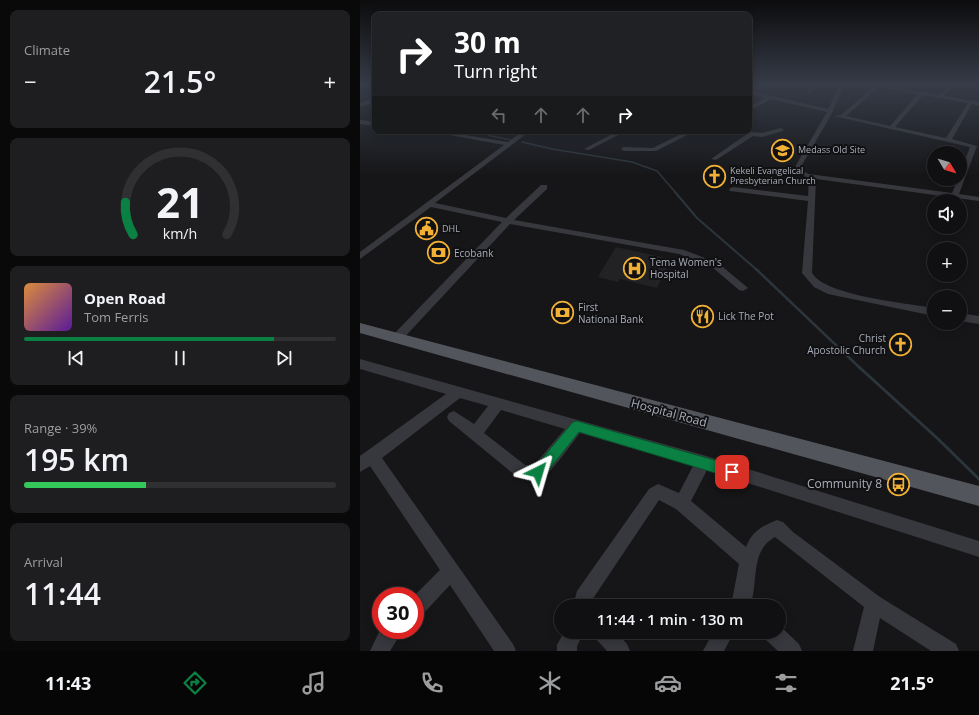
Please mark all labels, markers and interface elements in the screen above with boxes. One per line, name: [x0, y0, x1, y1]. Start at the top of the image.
text: 30 m: [454, 23, 521, 61]
icon: right: [388, 28, 440, 80]
text: Climate: [24, 41, 70, 59]
text: Turn right: [454, 59, 537, 83]
text: 21.5°: [144, 61, 216, 102]
text: −: [24, 66, 37, 96]
text: +: [323, 66, 336, 96]
icon: left: [488, 104, 510, 126]
icon: ahead: [530, 104, 552, 126]
icon: ahead: [572, 104, 594, 126]
icon: right: [614, 104, 636, 126]
school or university icon: Medass Old Site: [770, 137, 796, 163]
place label: Medass Old Site: [798, 143, 865, 156]
north arrow: [927, 146, 967, 186]
map controls: [927, 146, 967, 330]
church icon: Kekeli Evangelical Presbyterian Church: [702, 163, 728, 189]
place label: Kekeli Evangelical Presbyterian Church: [730, 164, 816, 187]
text: 21: [156, 174, 204, 230]
button: sound: [927, 194, 967, 234]
public building icon: DHL: [413, 216, 439, 242]
place label: DHL: [442, 222, 460, 235]
text: km/h: [163, 224, 197, 243]
bank icon: Ecobank: [426, 240, 452, 266]
button: +: [927, 242, 967, 282]
place label: Ecobank: [454, 246, 494, 260]
hospital icon: Tema Women's Hospital: [622, 255, 648, 281]
place label: Tema Women's Hospital: [650, 255, 722, 281]
text: Open Road: [84, 288, 166, 308]
button: −: [927, 290, 967, 330]
bank icon: First National Bank: [549, 300, 575, 326]
place label: First National Bank: [578, 300, 644, 326]
restaurant icon: Lick The Pot: [689, 303, 715, 329]
text: Tom Ferris: [84, 308, 149, 326]
place label: Lick The Pot: [718, 309, 774, 323]
place label: Christ Apostolic Church: [807, 331, 886, 357]
church icon: Christ Apostolic Church: [888, 331, 914, 357]
icon: previous: [65, 347, 87, 369]
icon: pause: [169, 347, 191, 369]
icon: next: [273, 347, 295, 369]
street label: Hospital Road: [629, 394, 709, 431]
text: Range · 39%: [24, 419, 97, 437]
text: 195 km: [24, 439, 129, 480]
position arrow: [517, 451, 559, 493]
pin: [715, 455, 749, 489]
icon: arrive: [721, 461, 743, 483]
bus stop icon: Community 8: [885, 471, 911, 497]
place label: Community 8: [807, 475, 882, 492]
text: Arrival: [24, 553, 63, 571]
text: 11:44: [24, 573, 101, 614]
speed limit sign: 30: [372, 587, 424, 639]
text: 11:44 · 1 min · 130 m: [597, 609, 743, 629]
icon: directions: [181, 669, 209, 697]
icon: music: [300, 669, 328, 697]
icon: phone: [418, 669, 446, 697]
icon: climate: [536, 669, 564, 697]
icon: car: [654, 669, 682, 697]
icon: filters: [772, 669, 800, 697]
text: 11:43: [45, 671, 91, 695]
text: 21.5°: [890, 671, 934, 695]

